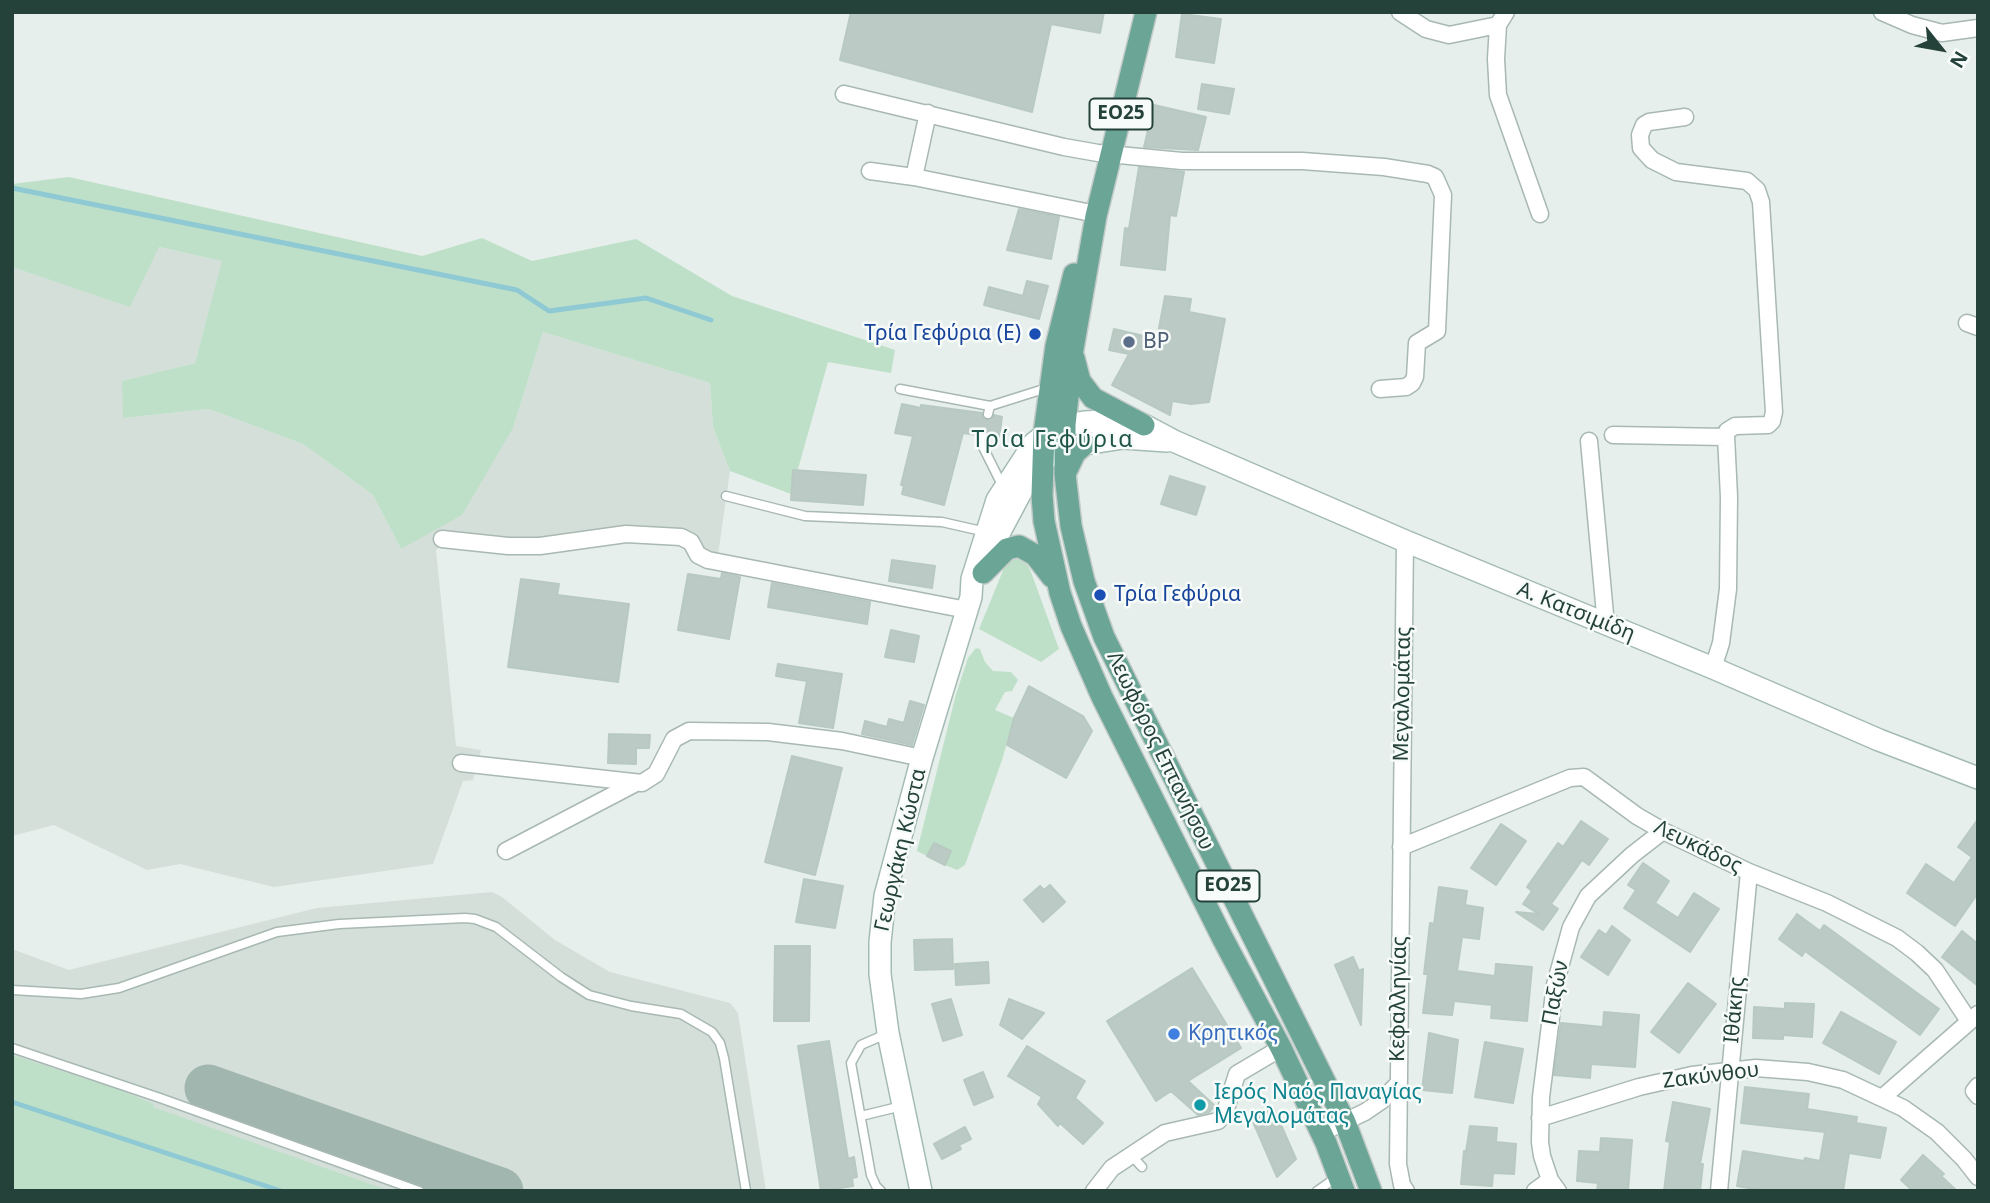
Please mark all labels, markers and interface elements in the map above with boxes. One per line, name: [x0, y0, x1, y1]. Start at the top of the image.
north arrow: [1906, 14, 1976, 84]
text: N: [1944, 46, 1974, 73]
road number: ΕΟ25: [1090, 98, 1152, 130]
place label: Τρία Γεφύρια (E): [864, 321, 1021, 347]
marker: Τρία Γεφύρια (E): [1027, 326, 1043, 342]
place label: BP: [1143, 329, 1169, 355]
marker: BP: [1121, 334, 1137, 350]
district label: Τρία Γεφύρια: [973, 426, 1133, 454]
street label: Α. Κατσιμίδη: [1513, 577, 1639, 647]
place label: Τρία Γεφύρια: [1114, 582, 1241, 608]
marker: Τρία Γεφύρια: [1092, 587, 1108, 603]
street label: Μεγαλομάτας: [1389, 626, 1417, 762]
street label: Λεωφόρος Επτανήσου: [1101, 648, 1219, 854]
street label: Γεωργάκη Κώστα: [870, 766, 932, 934]
street label: Λευκάδος: [1650, 815, 1746, 879]
road number: ΕΟ25: [1196, 870, 1260, 902]
street label: Κεφαλληνίας: [1385, 936, 1413, 1062]
street label: Παξών: [1537, 959, 1575, 1027]
street label: Ιθάκης: [1720, 976, 1750, 1044]
place label: Κρητικός: [1188, 1021, 1278, 1047]
marker: Κρητικός: [1166, 1026, 1182, 1042]
street label: Ζακύνθου: [1661, 1058, 1761, 1094]
place label: Ιερός Ναός Παναγίας Μεγαλομάτας: [1214, 1080, 1422, 1130]
marker: Ιερός Ναός Παναγίας Μεγαλομάτας: [1192, 1097, 1208, 1113]

